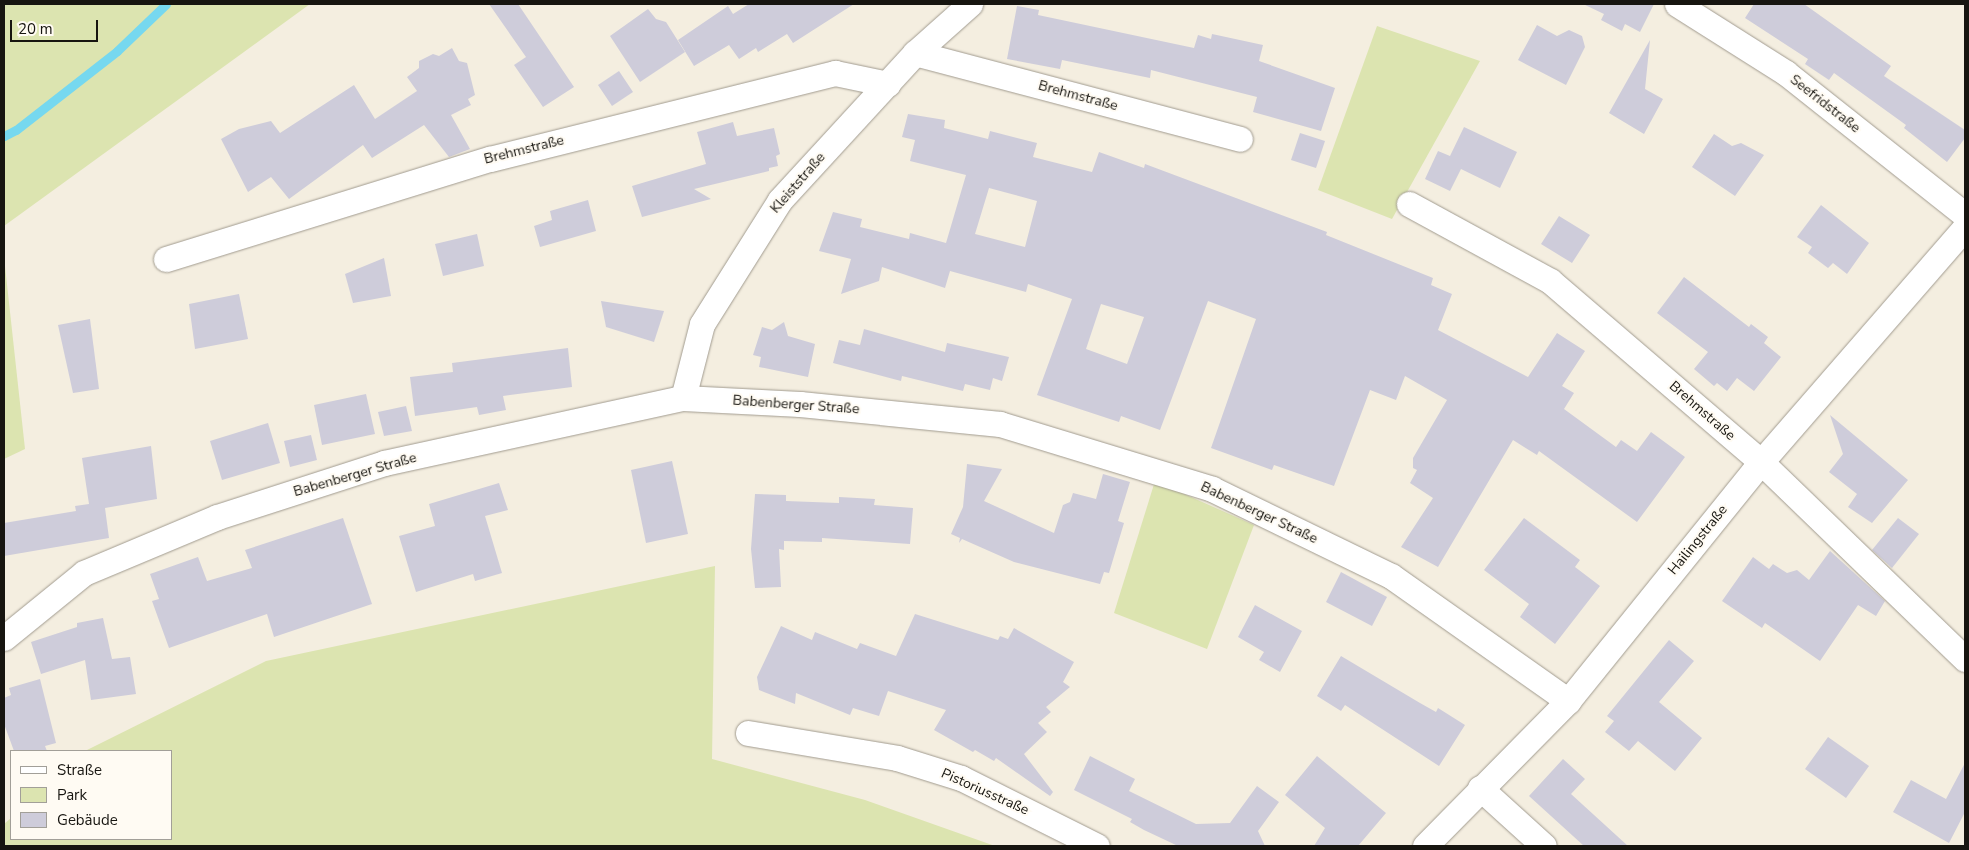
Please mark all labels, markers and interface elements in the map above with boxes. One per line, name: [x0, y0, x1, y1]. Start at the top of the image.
scale bar: [12, 10, 100, 42]
text: 20 m: [18, 19, 53, 39]
street label: Seefridstraße: [1787, 71, 1863, 137]
street label: Brehmstraße: [1036, 77, 1120, 115]
street label: Brehmstraße: [482, 132, 566, 168]
street label: Kleiststraße: [767, 149, 829, 217]
street label: Brehmstraße: [1666, 378, 1738, 444]
street label: Babenberger Straße: [732, 392, 860, 418]
street label: Babenberger Straße: [292, 449, 418, 501]
street label: Babenberger Straße: [1198, 479, 1320, 547]
street label: Hailingstraße: [1665, 502, 1731, 578]
legend: [10, 750, 172, 840]
text: Straße: [57, 760, 102, 780]
street label: Pistoriusstraße: [939, 765, 1031, 819]
text: Park: [57, 785, 87, 805]
text: Gebäude: [57, 810, 118, 830]

